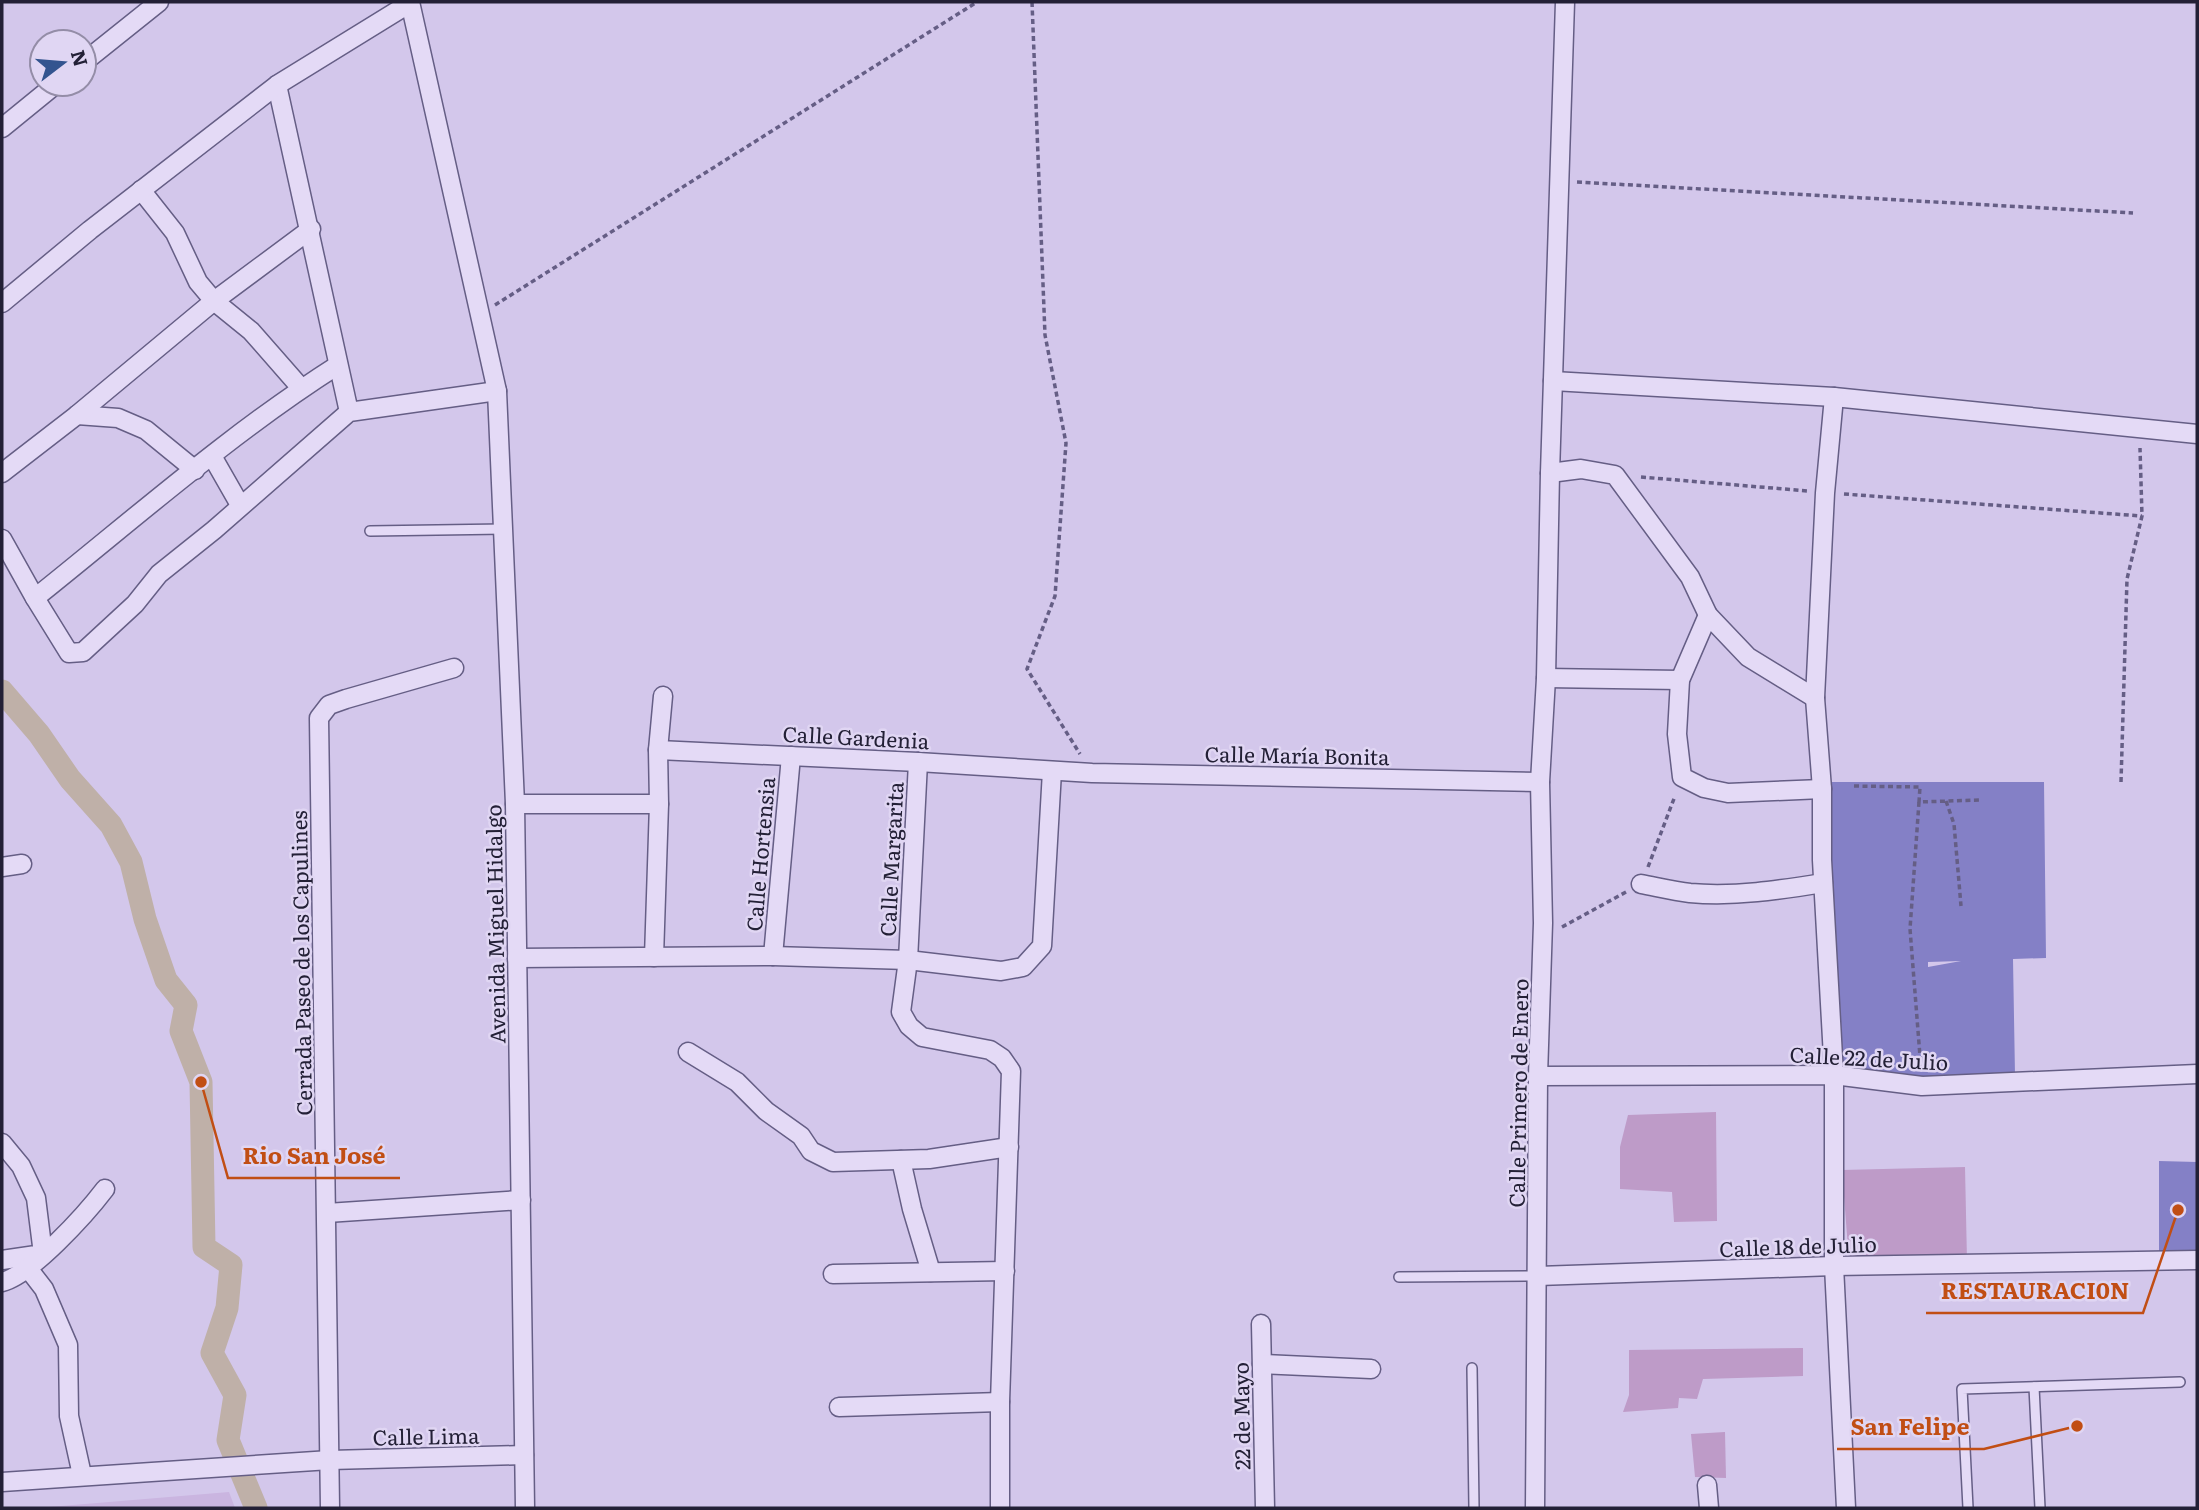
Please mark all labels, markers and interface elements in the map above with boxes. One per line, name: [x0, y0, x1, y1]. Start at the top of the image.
north arrow: [28, 28, 98, 98]
text: N: [65, 47, 96, 70]
street label: Calle Gardenia: [782, 717, 931, 755]
street label: Calle María Bonita: [1204, 737, 1390, 771]
street label: Calle Hortensia: [737, 775, 781, 932]
street label: Calle Margarita: [870, 780, 910, 937]
street label: Avenida Miguel Hidalgo: [476, 804, 512, 1044]
street label: Cerrada Paseo de los Capulines: [282, 810, 318, 1116]
street label: Calle Primero de Enero: [1500, 978, 1534, 1208]
street label: Calle 22 de Julio: [1789, 1037, 1949, 1077]
callout: Rio San José: [228, 1134, 400, 1178]
text: Rio San José: [242, 1137, 386, 1171]
street label: Calle 18 de Julio: [1719, 1227, 1877, 1263]
callout: RESTAURACI0N: [1926, 1269, 2143, 1313]
text: RESTAURACI0N: [1941, 1272, 2129, 1306]
street label: 22 de Mayo: [1224, 1362, 1256, 1470]
callout: San Felipe: [1837, 1405, 1984, 1449]
text: San Felipe: [1851, 1408, 1969, 1442]
street label: Calle Lima: [372, 1419, 480, 1451]

